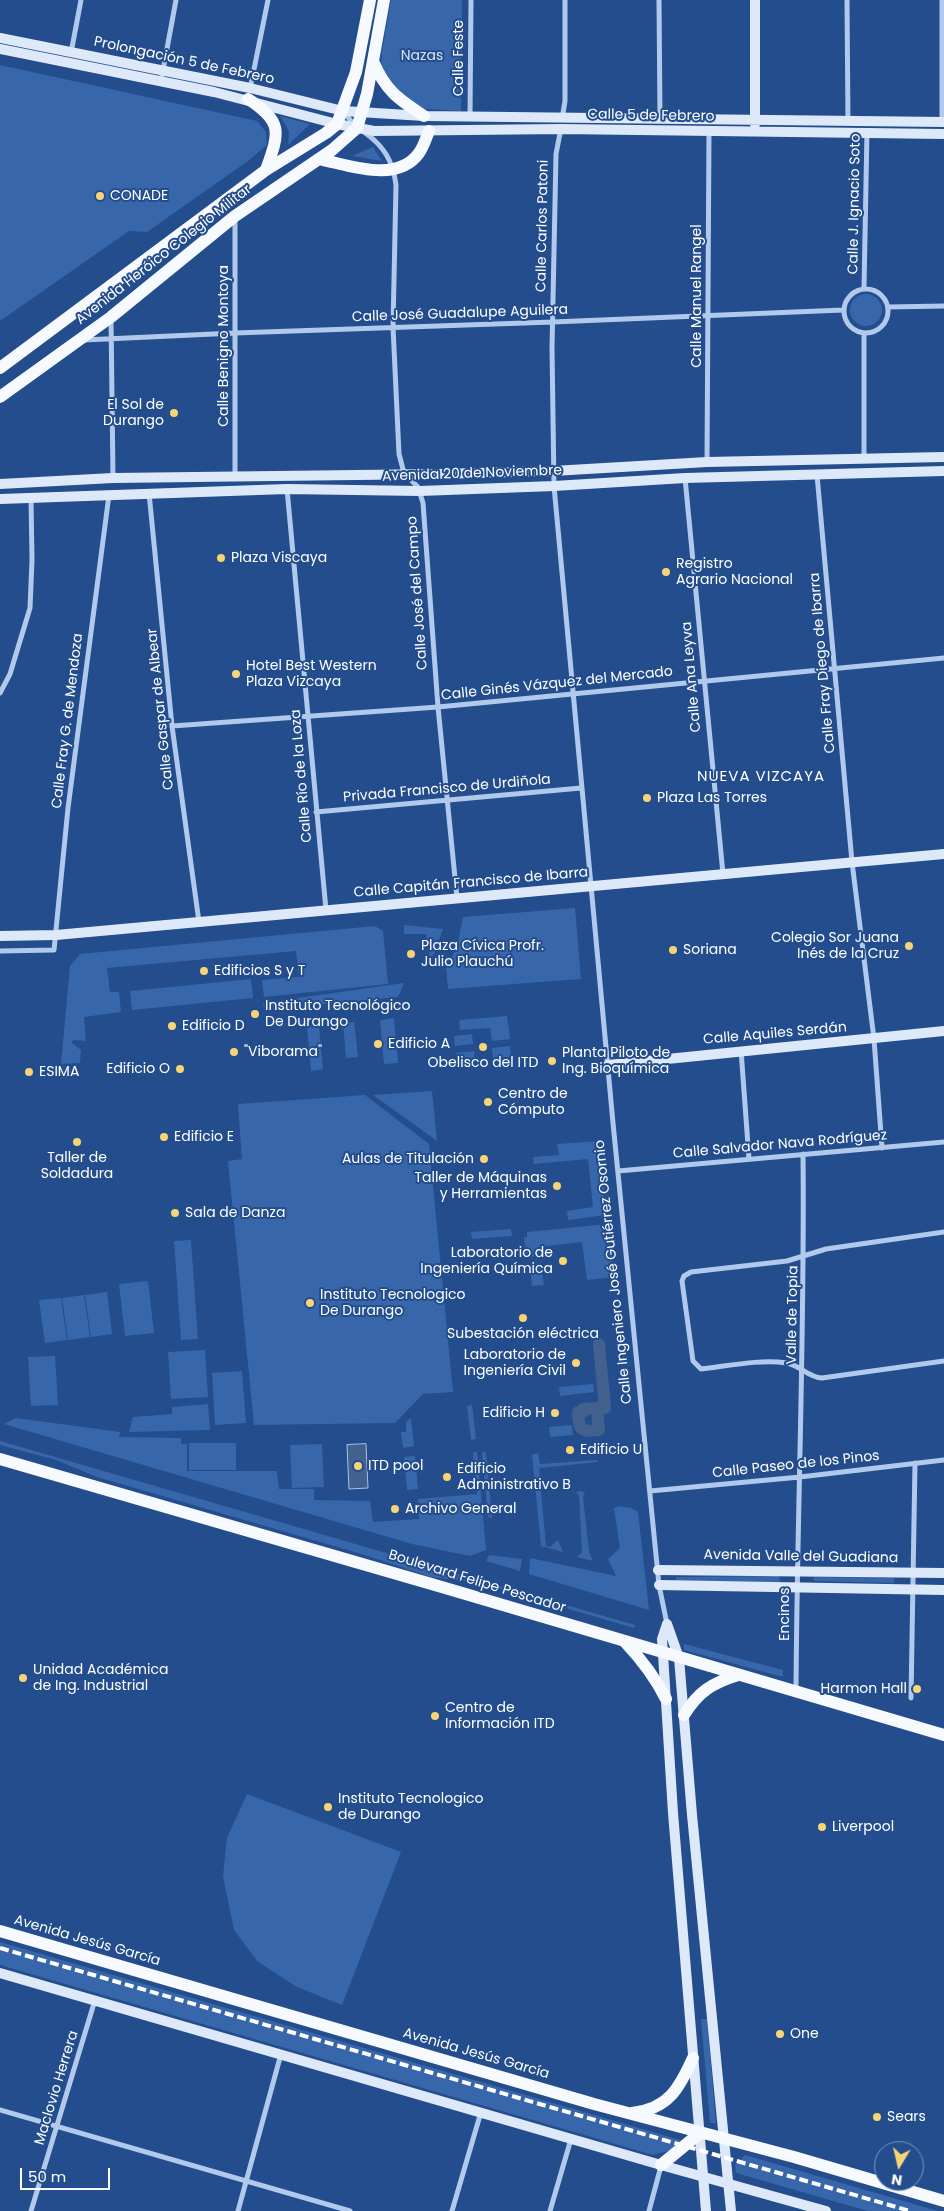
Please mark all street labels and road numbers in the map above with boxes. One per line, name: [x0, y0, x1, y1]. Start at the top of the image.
street label: Calle Feste: [451, 20, 467, 96]
street label: Prolongación 5 de Febrero: [92, 34, 276, 88]
street label: Calle 5 de Febrero: [587, 106, 715, 126]
street label: Calle J. Ignacio Soto: [845, 133, 865, 275]
street label: Calle Carlos Patoni: [533, 160, 553, 292]
street label: Avenida Heróico Colegio Militar: [73, 181, 255, 329]
street label: Calle Manuel Rangel: [689, 224, 705, 368]
street label: Calle Benigno Montoya: [216, 265, 232, 427]
street label: Calle José Guadalupe Aguilera: [352, 302, 568, 326]
street label: Avenida 20 de Noviembre: [382, 462, 562, 486]
street label: Calle José del Campo: [404, 516, 432, 670]
street label: Calle Fray Diego de Ibarra: [807, 572, 839, 754]
street label: Calle Ana Leyva: [679, 621, 705, 733]
street label: Calle Gaspar de Albear: [144, 627, 178, 791]
street label: Calle Fray G. de Mendoza: [49, 632, 87, 810]
street label: Calle Ginés Vázquez del Mercado: [440, 663, 674, 705]
street label: Calle Río de la Loza: [288, 709, 316, 843]
street label: Privada Francisco de Urdiñola: [343, 772, 551, 806]
street label: Calle Capitán Francisco de Ibarra: [353, 864, 589, 902]
street label: Calle Aquiles Serdán: [703, 1019, 847, 1049]
street label: Calle Salvador Nava Rodríguez: [672, 1127, 888, 1163]
street label: Calle Ingeniero José Gutiérrez Osornio: [592, 1139, 636, 1405]
street label: Valle de Topia: [784, 1265, 802, 1365]
street label: Calle Paseo de los Pinos: [712, 1448, 880, 1482]
street label: Boulevard Felipe Pescador: [386, 1547, 568, 1617]
street label: Avenida Valle del Guadiana: [704, 1547, 898, 1567]
street label: Encinos: [777, 1587, 793, 1641]
street label: Avenida Jesús García: [12, 1912, 162, 1970]
street label: Avenida Jesús García: [401, 2025, 551, 2083]
street label: Maclovio Herrera: [32, 2029, 82, 2147]

